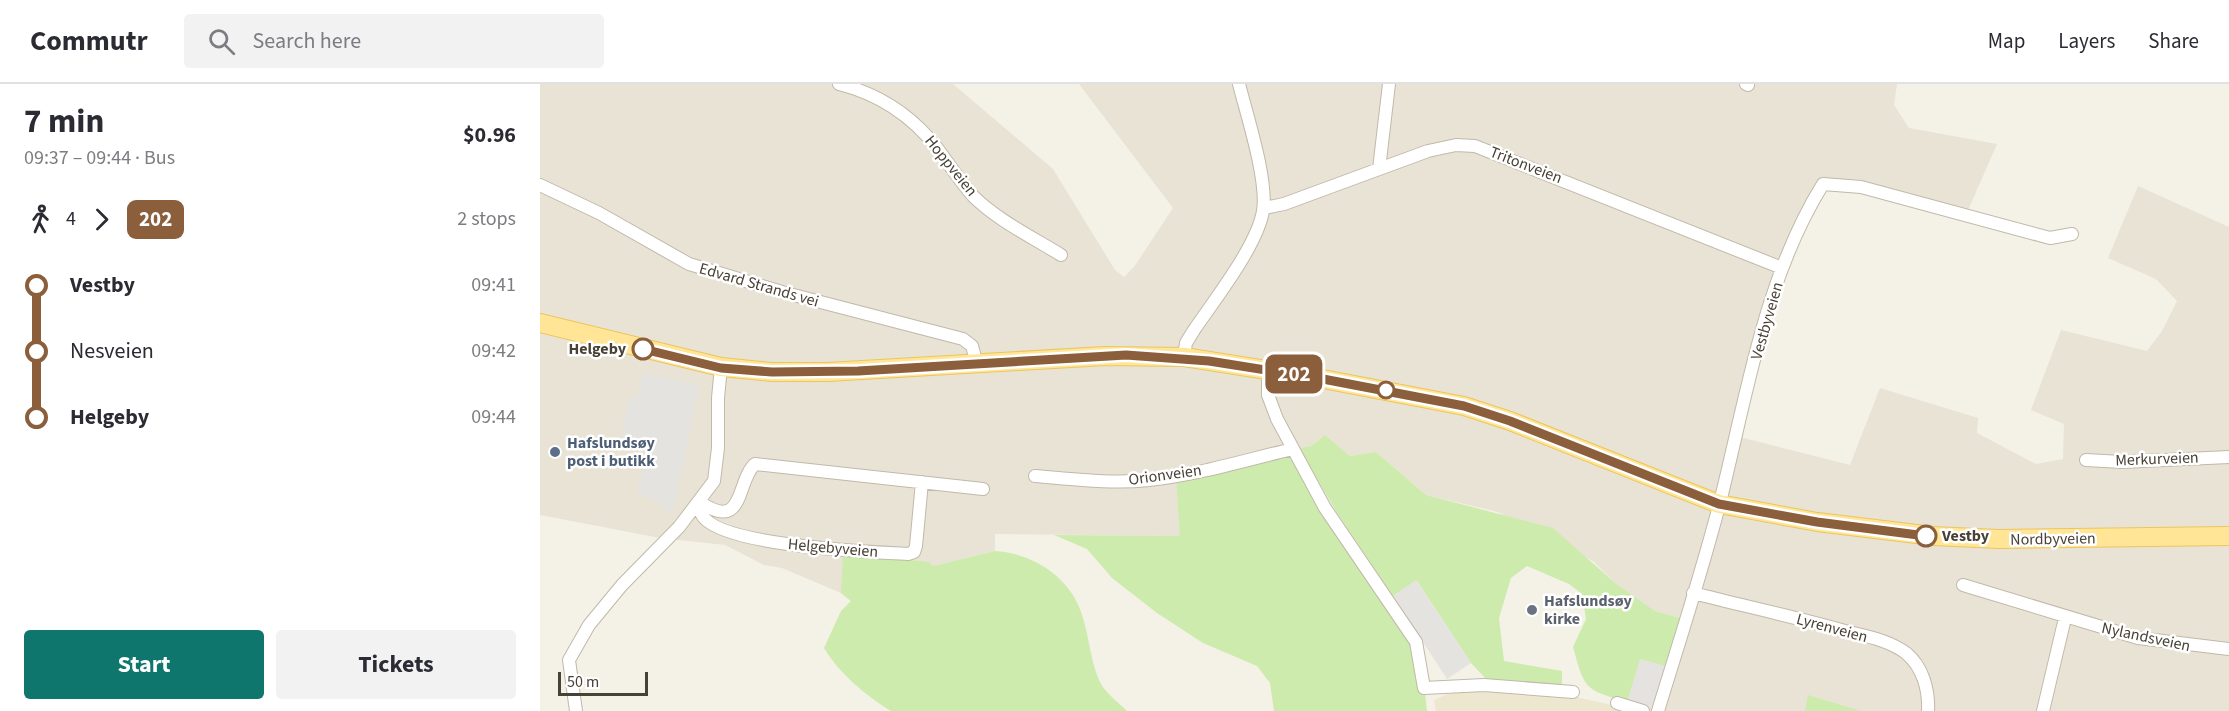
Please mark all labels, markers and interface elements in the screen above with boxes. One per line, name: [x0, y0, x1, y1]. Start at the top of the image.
search box: [184, 14, 604, 68]
text: Commutr: [30, 21, 148, 61]
icon: search: [205, 25, 238, 58]
text: Search here: [253, 25, 361, 57]
text: Map: [1988, 26, 2025, 56]
text: Layers: [2058, 26, 2115, 56]
text: Share: [2148, 26, 2199, 56]
text: 7 min: [24, 98, 104, 145]
text: $0.96: [463, 119, 516, 151]
street label: Hoppveien: [920, 131, 982, 201]
street label: Tritonveien: [1487, 141, 1565, 189]
text: 09:37 – 09:44 · Bus: [24, 144, 175, 172]
icon: walk: [24, 203, 57, 236]
icon: forward: [85, 203, 118, 236]
text: 202: [139, 204, 172, 234]
text: 4: [66, 205, 76, 233]
text: 2 stops: [457, 205, 516, 233]
street label: Edvard Strands vei: [697, 257, 821, 313]
text: Vestby: [70, 269, 135, 301]
text: 09:41: [471, 271, 516, 299]
street label: Vestbyveien: [1745, 280, 1789, 362]
text: Nesveien: [70, 335, 154, 367]
text: 09:42: [471, 337, 516, 365]
place label: Helgeby: [568, 338, 627, 360]
marker: Helgeby: [632, 338, 654, 360]
line badge: 202: [1260, 354, 1329, 394]
text: 202: [1277, 359, 1311, 389]
unlabelled marker: [1377, 381, 1395, 399]
text: Helgeby: [70, 401, 149, 433]
text: 09:44: [471, 403, 516, 431]
place label: Hafslundsøy post i butikk: [567, 432, 655, 472]
marker: Hafslundsøy post i butikk: [548, 445, 562, 459]
street label: Merkurveien: [2115, 447, 2199, 471]
street label: Orionveien: [1127, 459, 1203, 491]
marker: Vestby: [1915, 525, 1937, 547]
place label: Vestby: [1941, 525, 1990, 547]
street label: Nordbyveien: [2010, 527, 2096, 551]
street label: Helgebyveien: [787, 533, 879, 563]
place label: Hafslundsøy kirke: [1544, 590, 1632, 630]
marker: Hafslundsøy kirke: [1525, 603, 1539, 617]
street label: Lyrenveien: [1794, 608, 1870, 648]
street label: Nylandsveien: [2100, 617, 2192, 657]
button: Start: [24, 630, 264, 699]
button: Tickets: [276, 630, 516, 699]
scale bar: [558, 669, 648, 696]
text: 50 m: [567, 671, 599, 693]

